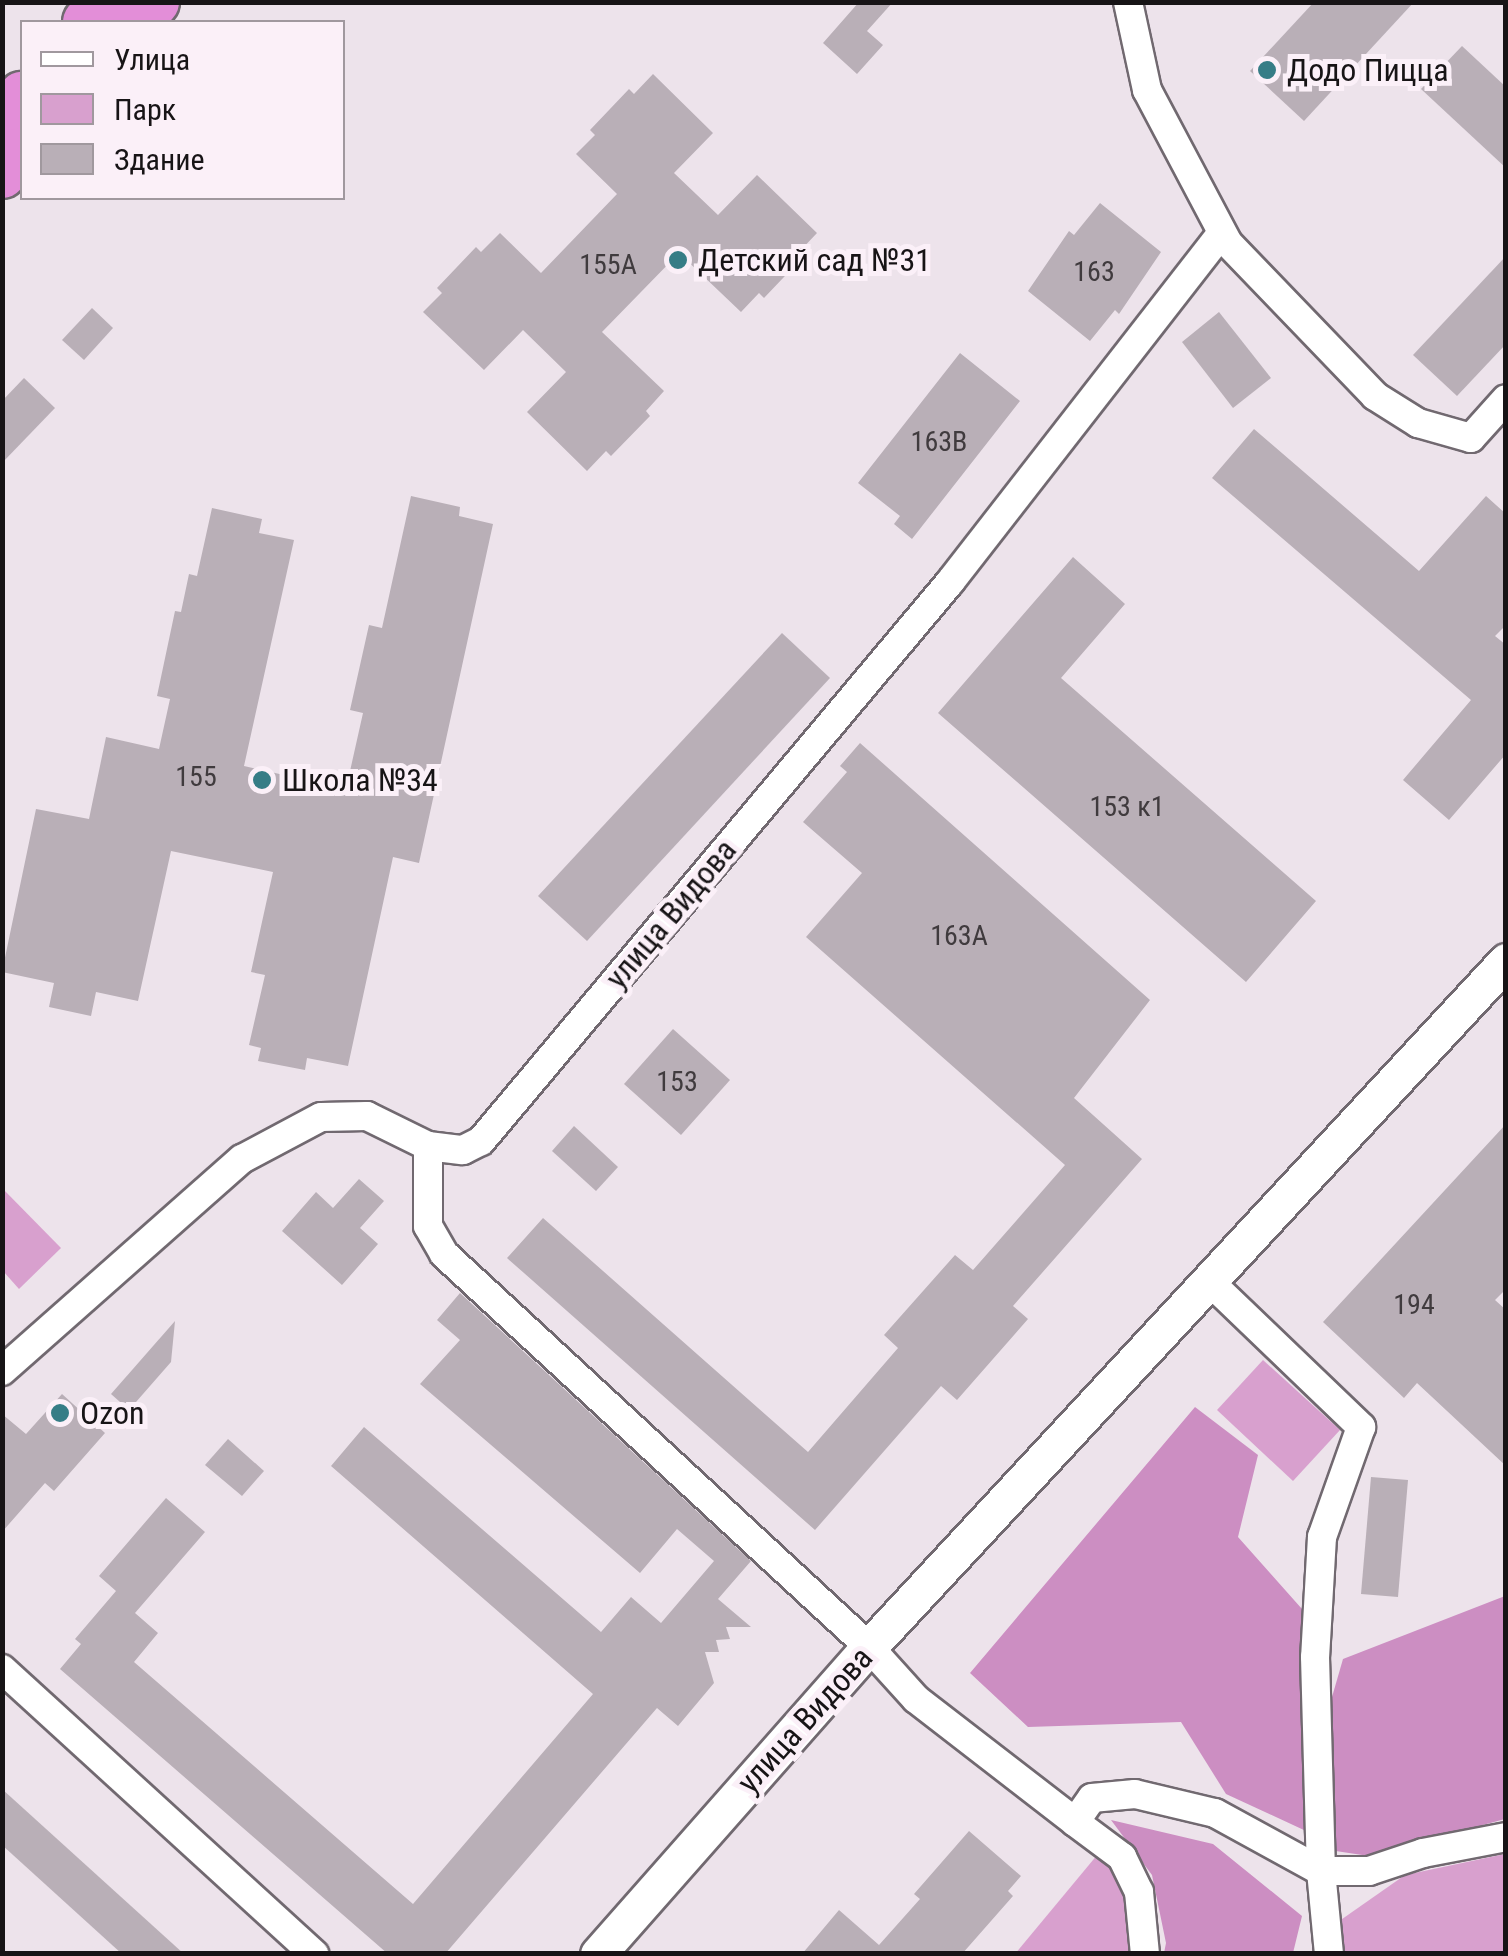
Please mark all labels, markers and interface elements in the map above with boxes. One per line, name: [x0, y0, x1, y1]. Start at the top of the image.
legend: [20, 20, 345, 200]
text: Улица: [114, 42, 190, 77]
place label: Додо Пицца: [1287, 51, 1449, 89]
marker: Додо Пицца: [1256, 59, 1278, 81]
text: Парк: [114, 92, 176, 127]
text: Здание: [114, 142, 205, 177]
place label: Детский сад №31: [698, 241, 931, 279]
house number: 155А: [579, 248, 637, 282]
marker: Детский сад №31: [667, 249, 689, 271]
house number: 163: [1073, 255, 1115, 289]
house number: 163В: [911, 425, 967, 459]
house number: 155: [175, 760, 217, 794]
place label: Школа №34: [282, 761, 438, 799]
marker: Школа №34: [251, 769, 273, 791]
house number: 153 к1: [1089, 790, 1165, 824]
street label: улица Видова: [597, 831, 745, 997]
house number: 163А: [930, 919, 988, 953]
house number: 153: [656, 1065, 698, 1099]
house number: 194: [1393, 1288, 1435, 1322]
place label: Ozon: [80, 1394, 145, 1432]
marker: Ozon: [49, 1402, 71, 1424]
street label: улица Видова: [729, 1639, 881, 1801]

